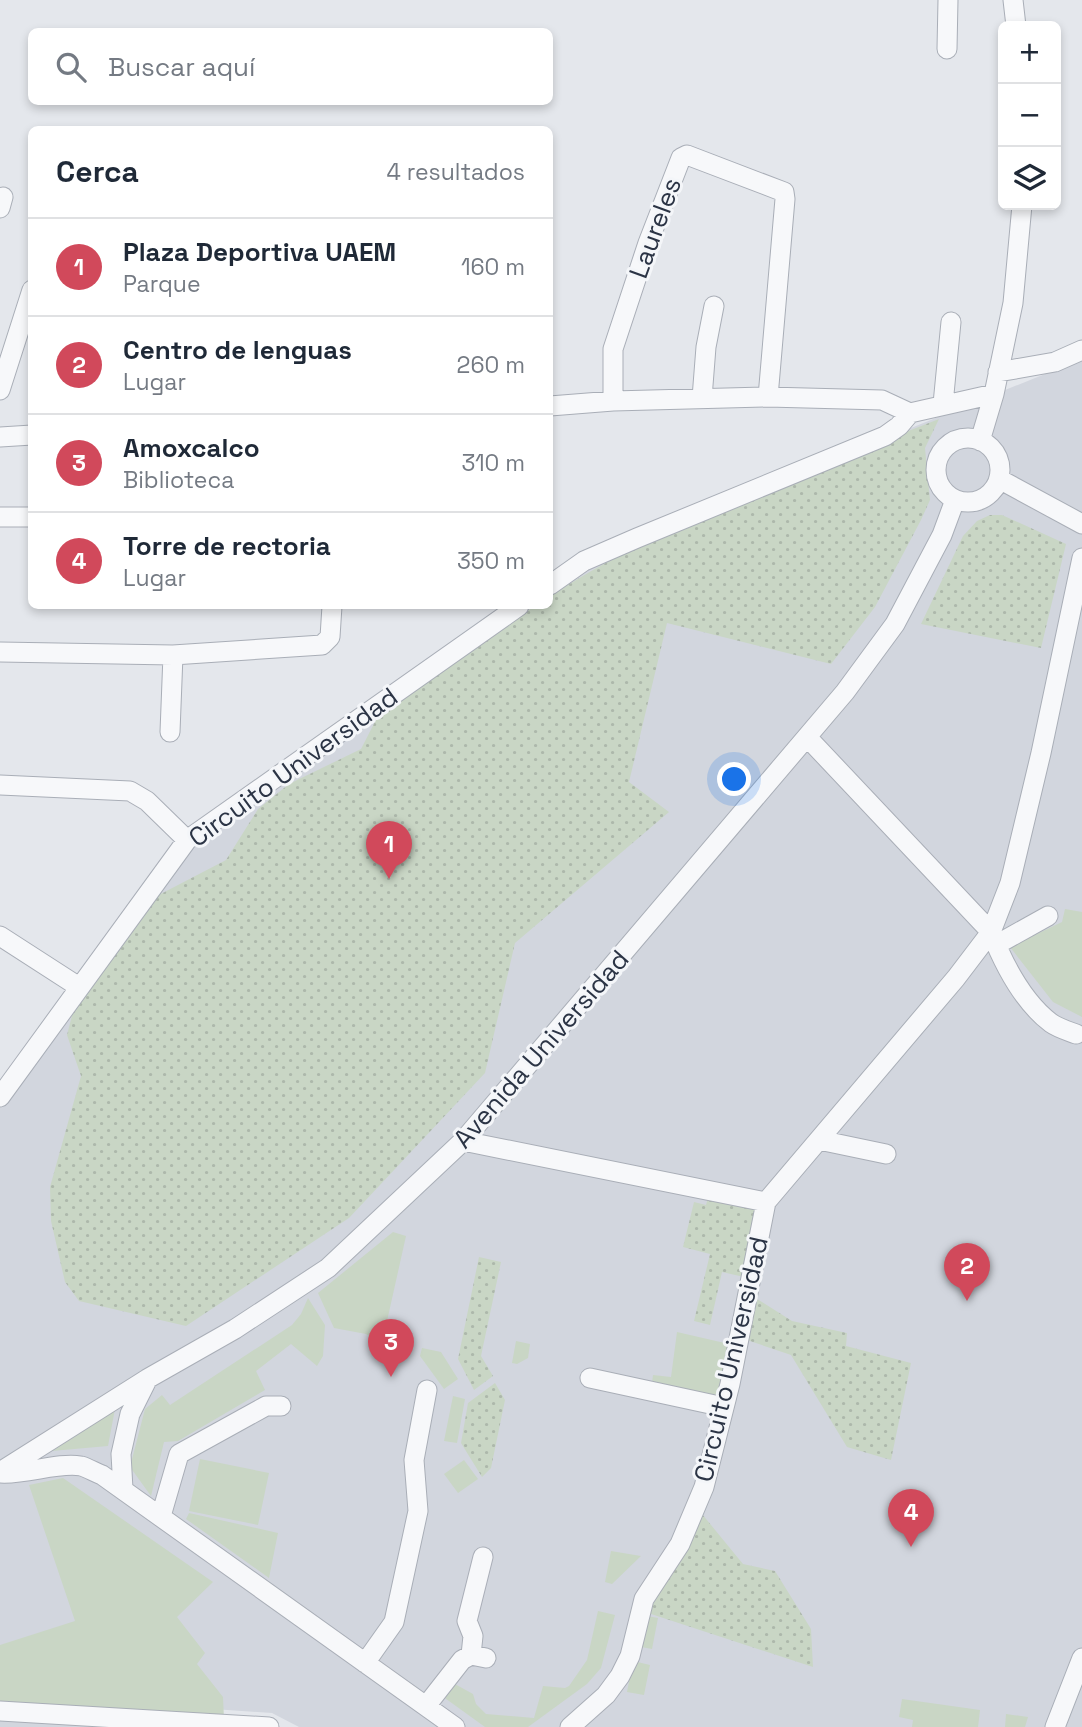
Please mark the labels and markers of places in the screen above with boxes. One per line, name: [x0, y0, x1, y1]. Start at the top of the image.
pin: 1: [366, 821, 412, 879]
pin: 2: [944, 1243, 990, 1301]
pin: 3: [368, 1319, 414, 1377]
pin: 4: [888, 1489, 934, 1547]

